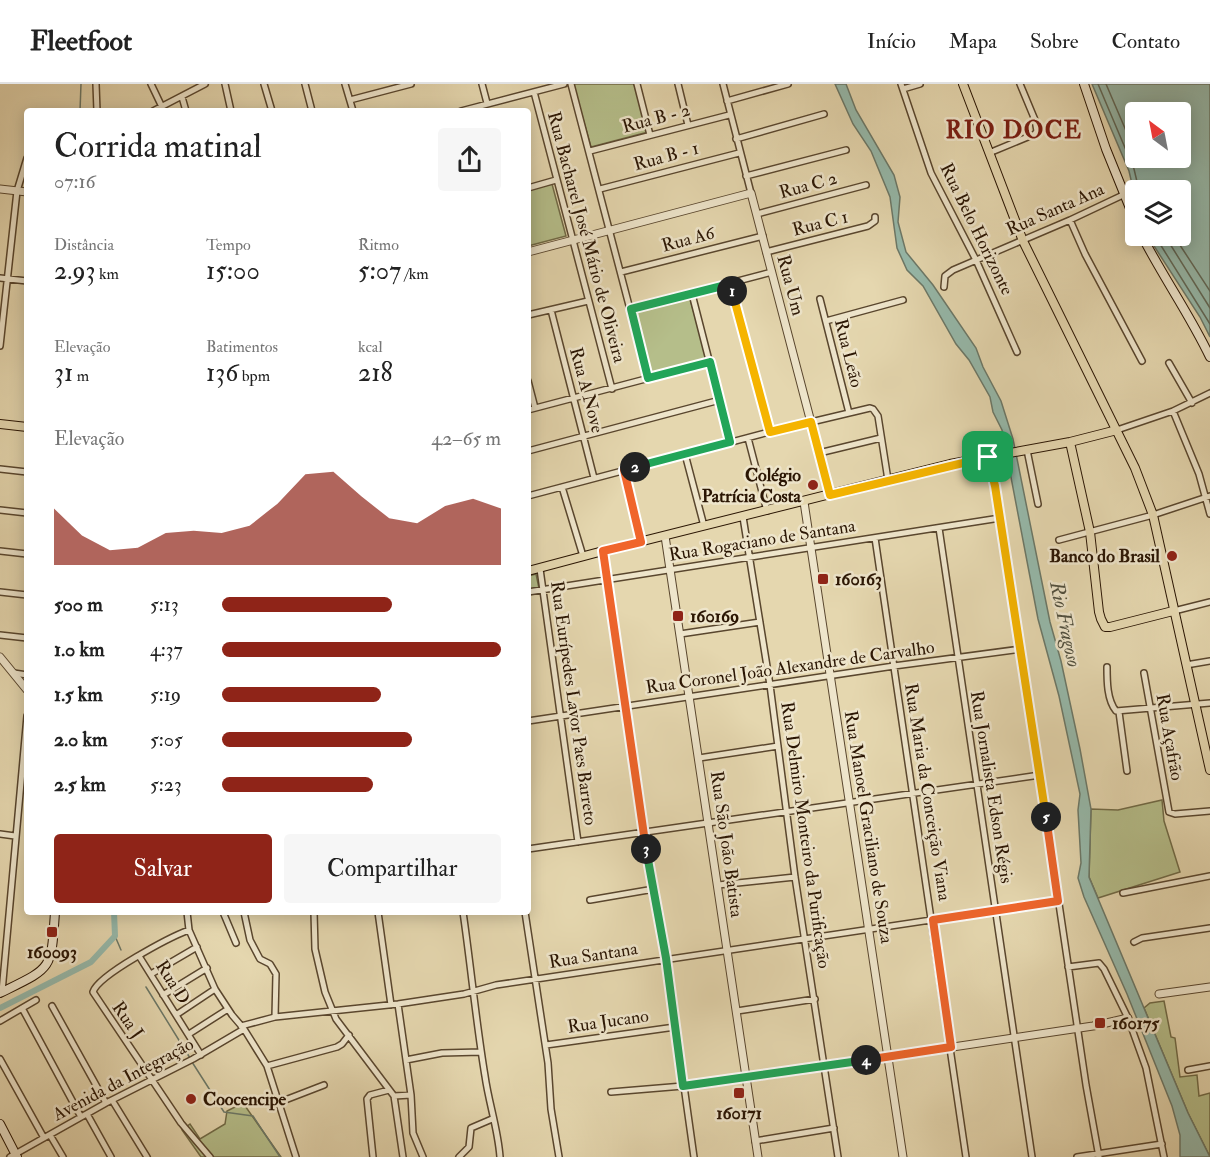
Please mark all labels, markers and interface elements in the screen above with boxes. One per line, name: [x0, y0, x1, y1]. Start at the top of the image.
text: Fleetfoot: [30, 24, 132, 59]
text: Início: [867, 28, 916, 55]
text: Mapa: [949, 28, 997, 55]
text: Sobre: [1030, 28, 1079, 55]
text: Contato: [1112, 28, 1180, 55]
street label: Rua B - 2: [620, 98, 693, 139]
north arrow: [1125, 102, 1191, 168]
map controls: [1125, 102, 1191, 246]
street label: Rua Bacharel José Mário de Oliveira: [542, 109, 631, 366]
district label: RIO DOCE: [945, 115, 1083, 146]
text: Corrida matinal: [54, 126, 262, 167]
button: share: [438, 128, 501, 191]
street label: Rua B - 1: [631, 137, 701, 176]
street label: Rua Belo Horizonte: [935, 159, 1019, 299]
street label: Rua C 2: [777, 167, 840, 204]
text: 07:16: [54, 169, 96, 194]
street label: Rua Santa Ana: [1003, 177, 1108, 241]
button: layers: [1125, 180, 1191, 246]
street label: Rua C 1: [790, 205, 850, 241]
street label: Rua A6: [659, 221, 718, 258]
text: Distância: [54, 235, 114, 255]
text: Tempo: [206, 235, 251, 255]
text: Ritmo: [358, 235, 399, 255]
street label: Rua Um: [771, 252, 810, 318]
text: 2.93: [54, 255, 96, 287]
text: 15:00: [206, 255, 260, 287]
text: 5:07: [358, 255, 401, 287]
text: km: [96, 264, 119, 284]
text: /km: [401, 264, 429, 284]
pin: 1: [717, 276, 747, 306]
text: 1: [729, 281, 735, 301]
street label: Rua Leão: [829, 316, 868, 390]
text: Elevação: [54, 337, 110, 357]
text: Batimentos: [206, 337, 278, 357]
text: kcal: [358, 337, 383, 357]
street label: Rua A Nove: [564, 345, 609, 436]
text: 31: [54, 357, 73, 389]
text: 136: [206, 357, 238, 389]
text: 218: [358, 357, 393, 389]
text: m: [73, 366, 89, 386]
text: bpm: [238, 366, 270, 386]
text: Elevação: [54, 426, 124, 451]
text: 42–65 m: [431, 426, 501, 451]
pin: [962, 431, 1013, 482]
icon: arrive: [971, 440, 1004, 473]
pin: 2: [620, 452, 650, 482]
text: 2: [631, 457, 639, 477]
place label: Colégio Patrícia Costa: [702, 464, 802, 508]
marker: Colégio Patrícia Costa: [806, 478, 820, 492]
street label: Rua Rogaciano de Santana: [667, 514, 858, 567]
place label: Banco do Brasil: [1049, 545, 1160, 568]
marker: Banco do Brasil: [1165, 549, 1179, 563]
place label: 160163: [835, 568, 882, 591]
marker: 160163: [816, 572, 830, 586]
water label: Rio Fragoso: [1044, 578, 1087, 669]
street label: Rua Eurípedes Lavor Paes Barreto: [545, 579, 602, 827]
text: 500 m: [54, 592, 103, 617]
text: 5:13: [150, 592, 179, 617]
place label: 160169: [690, 605, 739, 628]
marker: 160169: [671, 609, 685, 623]
street label: Rua Coronel João Alexandre de Carvalho: [644, 636, 936, 699]
text: 1.0 km: [54, 637, 105, 662]
text: 4:37: [150, 637, 183, 662]
text: 1.5 km: [54, 682, 103, 707]
text: 5:19: [150, 682, 181, 707]
street label: Rua Maria da Conceição Viana: [899, 682, 956, 903]
street label: Rua Jornalista Edson Régis: [965, 689, 1018, 885]
street label: Rua Açafrão: [1151, 692, 1189, 783]
street label: Rua Delmiro Monteiro da Purificação: [775, 700, 836, 970]
street label: Rua Manoel Graciliano de Souza: [839, 709, 898, 946]
text: 2.0 km: [54, 727, 108, 752]
text: 5:05: [150, 727, 183, 752]
street label: Rua São João Batista: [705, 769, 748, 919]
text: 2.5 km: [54, 772, 106, 797]
text: 5:23: [150, 772, 182, 797]
pin: 5: [1031, 802, 1061, 832]
text: 5: [1042, 807, 1050, 827]
button: Salvar: [54, 834, 272, 903]
button: Compartilhar: [284, 834, 501, 903]
pin: 3: [631, 834, 661, 864]
text: 3: [643, 839, 649, 859]
marker: 160093: [45, 925, 59, 939]
street label: Rua Santana: [547, 937, 640, 974]
place label: 160093: [27, 941, 77, 964]
street label: Rua D: [150, 956, 195, 1009]
street label: Rua J: [107, 997, 149, 1043]
street label: Rua Jucano: [566, 1004, 651, 1039]
place label: 160175: [1112, 1012, 1160, 1035]
marker: 160175: [1093, 1016, 1107, 1030]
street label: Avenida da Integração: [48, 1032, 198, 1127]
pin: 4: [851, 1045, 881, 1075]
text: 4: [862, 1050, 870, 1070]
marker: 160171: [732, 1086, 746, 1100]
place label: Coocencipe: [203, 1088, 287, 1111]
marker: Coocencipe: [184, 1092, 198, 1106]
place label: 160171: [716, 1102, 762, 1125]

